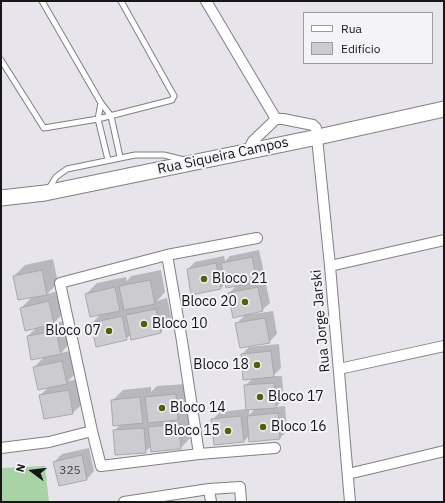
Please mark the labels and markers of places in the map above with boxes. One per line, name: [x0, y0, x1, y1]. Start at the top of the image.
place label: Bloco 21: [212, 271, 268, 287]
marker: Bloco 21: [199, 274, 209, 284]
place label: Bloco 20: [181, 294, 237, 310]
marker: Bloco 20: [240, 297, 250, 307]
place label: Bloco 10: [152, 316, 208, 332]
marker: Bloco 10: [139, 319, 149, 329]
place label: Bloco 07: [45, 323, 101, 339]
marker: Bloco 07: [104, 326, 114, 336]
place label: Bloco 18: [193, 357, 249, 373]
marker: Bloco 18: [252, 360, 262, 370]
place label: Bloco 17: [268, 389, 324, 405]
marker: Bloco 17: [255, 392, 265, 402]
place label: Bloco 14: [170, 400, 226, 416]
marker: Bloco 14: [157, 403, 167, 413]
place label: Bloco 16: [271, 419, 327, 435]
marker: Bloco 16: [258, 422, 268, 432]
place label: Bloco 15: [164, 423, 220, 439]
marker: Bloco 15: [223, 426, 233, 436]

